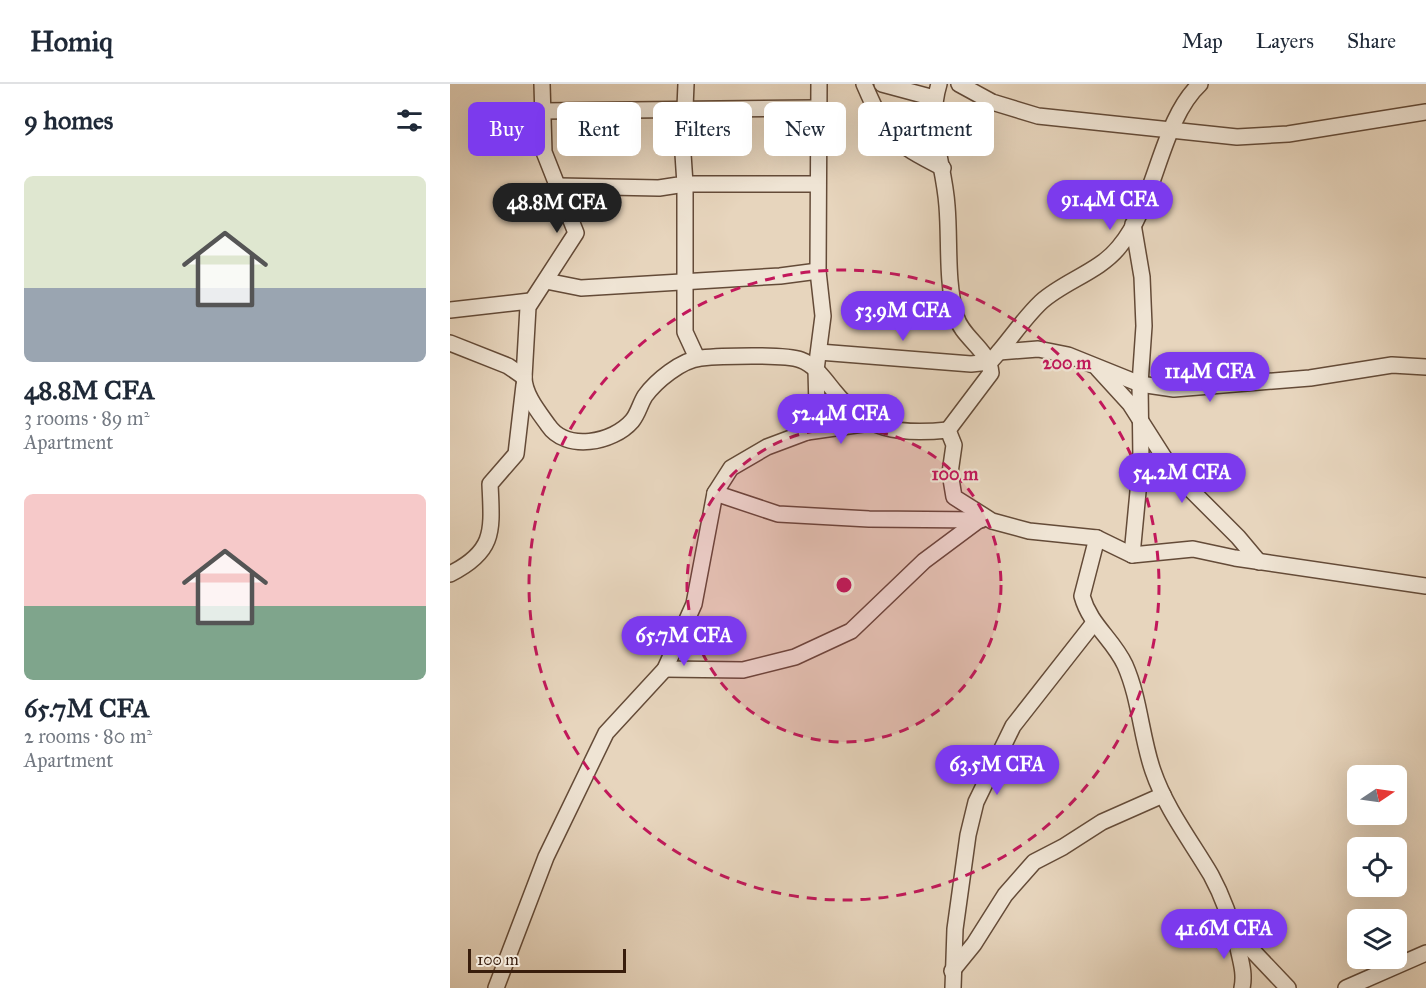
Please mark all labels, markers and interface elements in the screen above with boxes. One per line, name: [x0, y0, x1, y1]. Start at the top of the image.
text: Homiq: [30, 24, 113, 59]
text: Map: [1182, 28, 1223, 54]
text: Layers: [1256, 28, 1314, 54]
text: Share: [1347, 28, 1396, 54]
chip: Buy: [468, 102, 545, 156]
chip: Rent: [557, 102, 641, 156]
chip: Filters: [653, 102, 752, 156]
chip: New: [764, 102, 846, 156]
chip: Apartment: [858, 102, 994, 156]
text: 9 homes: [24, 104, 113, 136]
icon: filters: [393, 104, 426, 137]
pin: 91.4M CFA: [1041, 180, 1179, 231]
pin: 48.8M CFA: [488, 183, 626, 234]
text: 91.4M CFA: [1061, 187, 1159, 211]
text: 48.8M CFA: [507, 190, 607, 214]
icon: home: [171, 215, 279, 323]
pin: 53.9M CFA: [834, 291, 972, 342]
text: 53.9M CFA: [855, 298, 951, 322]
text: 200 m: [1043, 352, 1092, 374]
pin: 114M CFA: [1148, 352, 1272, 403]
text: 114M CFA: [1164, 359, 1256, 383]
text: 48.8M CFA: [24, 374, 155, 406]
pin: 52.4M CFA: [772, 394, 910, 445]
text: 52.4M CFA: [791, 401, 891, 425]
text: 3 rooms · 89 m²: [24, 406, 149, 430]
text: Apartment: [24, 430, 113, 454]
pin: 54.2M CFA: [1113, 453, 1251, 504]
text: 54.2M CFA: [1133, 460, 1231, 484]
text: 100 m: [932, 463, 979, 485]
icon: home: [171, 533, 279, 641]
centre of rings: [834, 575, 854, 595]
pin: 65.7M CFA: [615, 616, 753, 667]
text: 65.7M CFA: [636, 623, 732, 647]
text: 65.7M CFA: [24, 692, 150, 724]
text: 2 rooms · 80 m²: [24, 724, 152, 748]
pin: 63.5M CFA: [928, 745, 1066, 796]
text: Apartment: [24, 748, 113, 772]
text: 63.5M CFA: [949, 752, 1045, 776]
north arrow: [1347, 765, 1407, 825]
map controls: [1347, 765, 1407, 969]
button: locate: [1347, 837, 1407, 897]
pin: 41.6M CFA: [1155, 909, 1293, 960]
button: layers: [1347, 909, 1407, 969]
text: 41.6M CFA: [1175, 916, 1273, 940]
scale bar: [468, 946, 626, 974]
text: 100 m: [477, 950, 519, 969]

